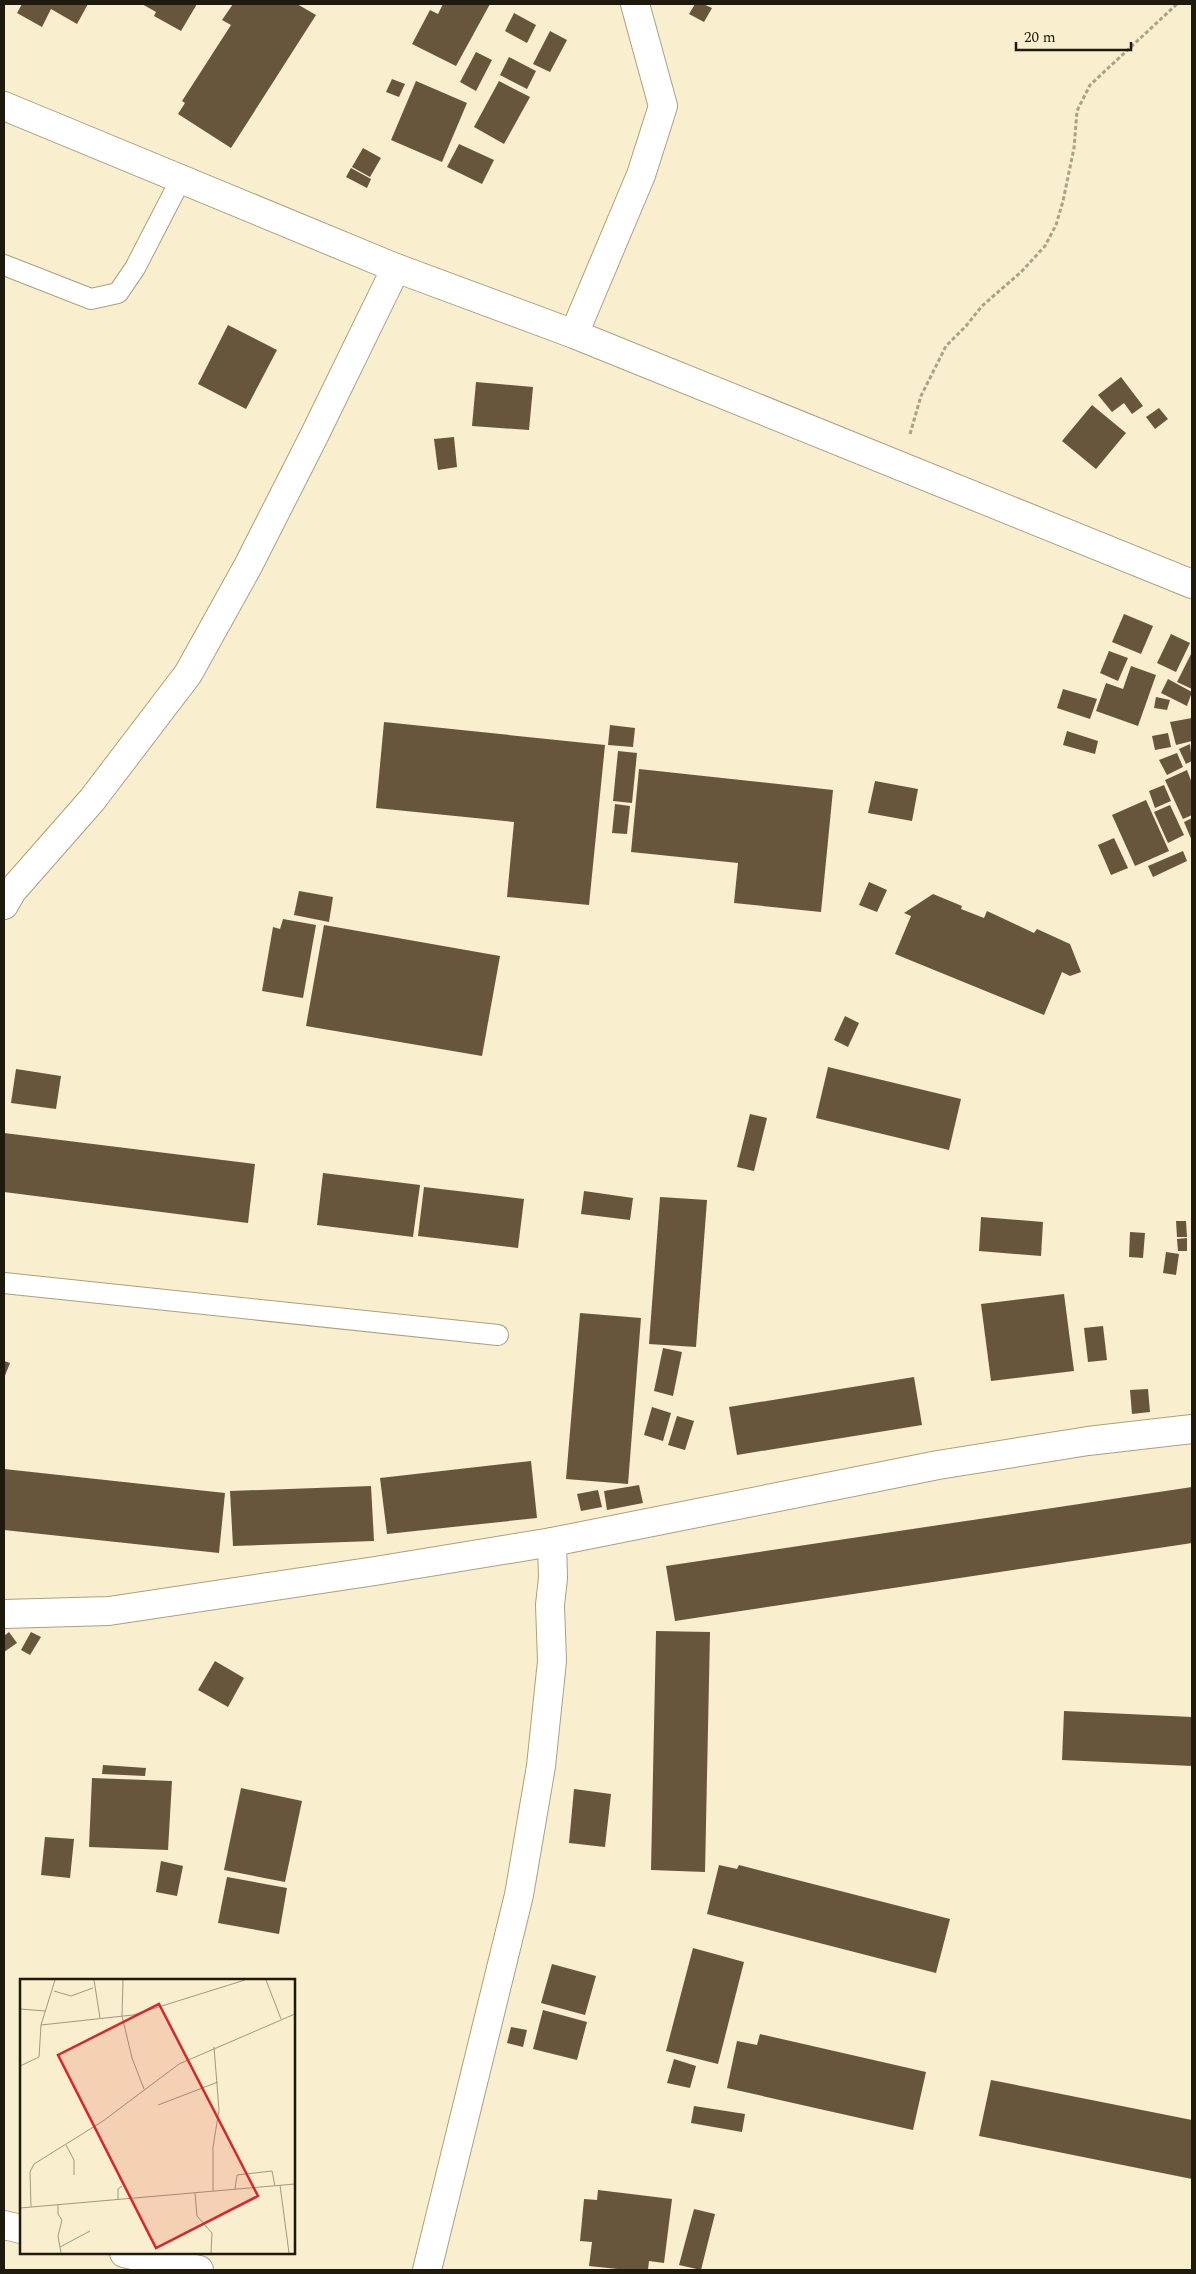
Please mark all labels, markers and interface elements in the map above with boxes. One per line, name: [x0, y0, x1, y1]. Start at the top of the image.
scale bar: [1016, 20, 1131, 52]
text: 20 m: [1024, 26, 1056, 49]
inset map: [20, 1979, 295, 2254]

